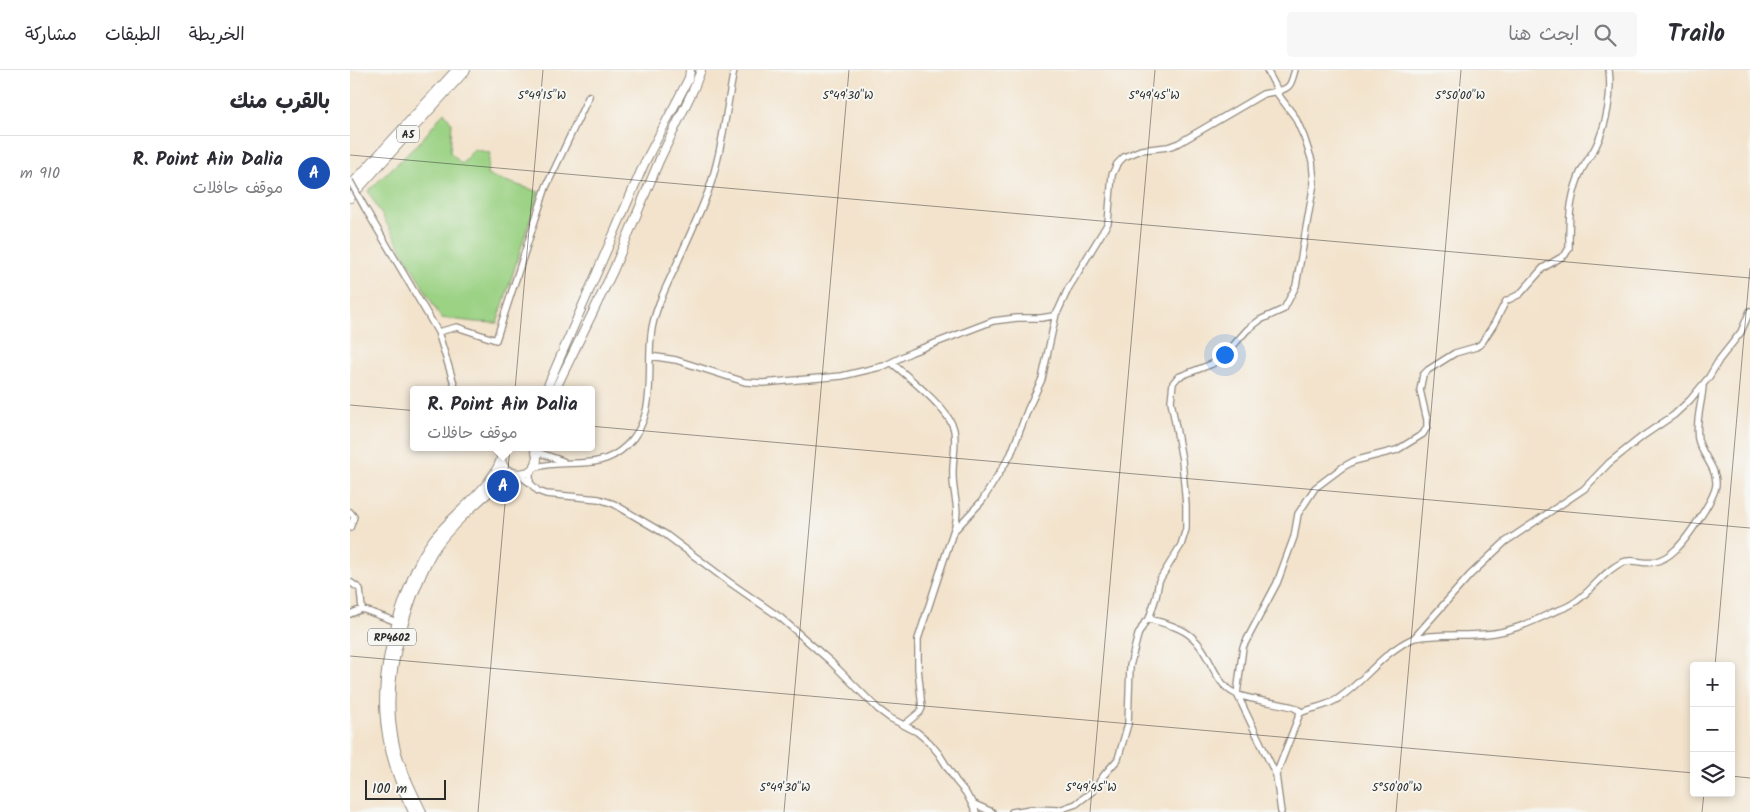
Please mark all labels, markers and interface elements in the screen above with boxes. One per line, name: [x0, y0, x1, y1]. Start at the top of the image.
search box: [1287, 12, 1637, 57]
text: Trailo: [1667, 15, 1725, 54]
text: ابحث هنا: [1508, 20, 1579, 50]
text: مشاركة: [25, 21, 77, 50]
text: الطبقات: [105, 21, 161, 50]
text: الخريطة: [189, 21, 245, 50]
icon: search: [1591, 21, 1619, 49]
text: بالقرب منك: [230, 86, 330, 119]
text: 5°49'15"W: [518, 86, 566, 105]
text: 5°49'30"W: [823, 86, 873, 105]
text: 5°49'45"W: [1128, 86, 1180, 105]
text: 5°50'00"W: [1435, 86, 1485, 105]
road number: A5: [397, 126, 419, 142]
text: R. Point Ain Dalia: [133, 145, 283, 175]
text: 910 m: [20, 161, 60, 186]
text: A: [309, 161, 319, 186]
text: موقف حافلات: [193, 176, 283, 201]
your location: [1212, 342, 1238, 368]
popup: [410, 386, 595, 451]
text: R. Point Ain Dalia: [427, 390, 578, 420]
text: موقف حافلات: [427, 421, 518, 446]
pin: A: [487, 467, 519, 505]
road number: RP4602: [368, 628, 416, 646]
map controls: [1690, 662, 1735, 797]
button: +: [1690, 662, 1735, 707]
button: −: [1690, 707, 1735, 752]
button: layers: [1690, 752, 1735, 797]
scale bar: [365, 777, 446, 800]
text: 100 m: [372, 778, 407, 800]
text: 5°49'30"W: [760, 778, 810, 797]
text: 5°49'45"W: [1065, 778, 1117, 797]
text: 5°50'00"W: [1372, 778, 1422, 797]

